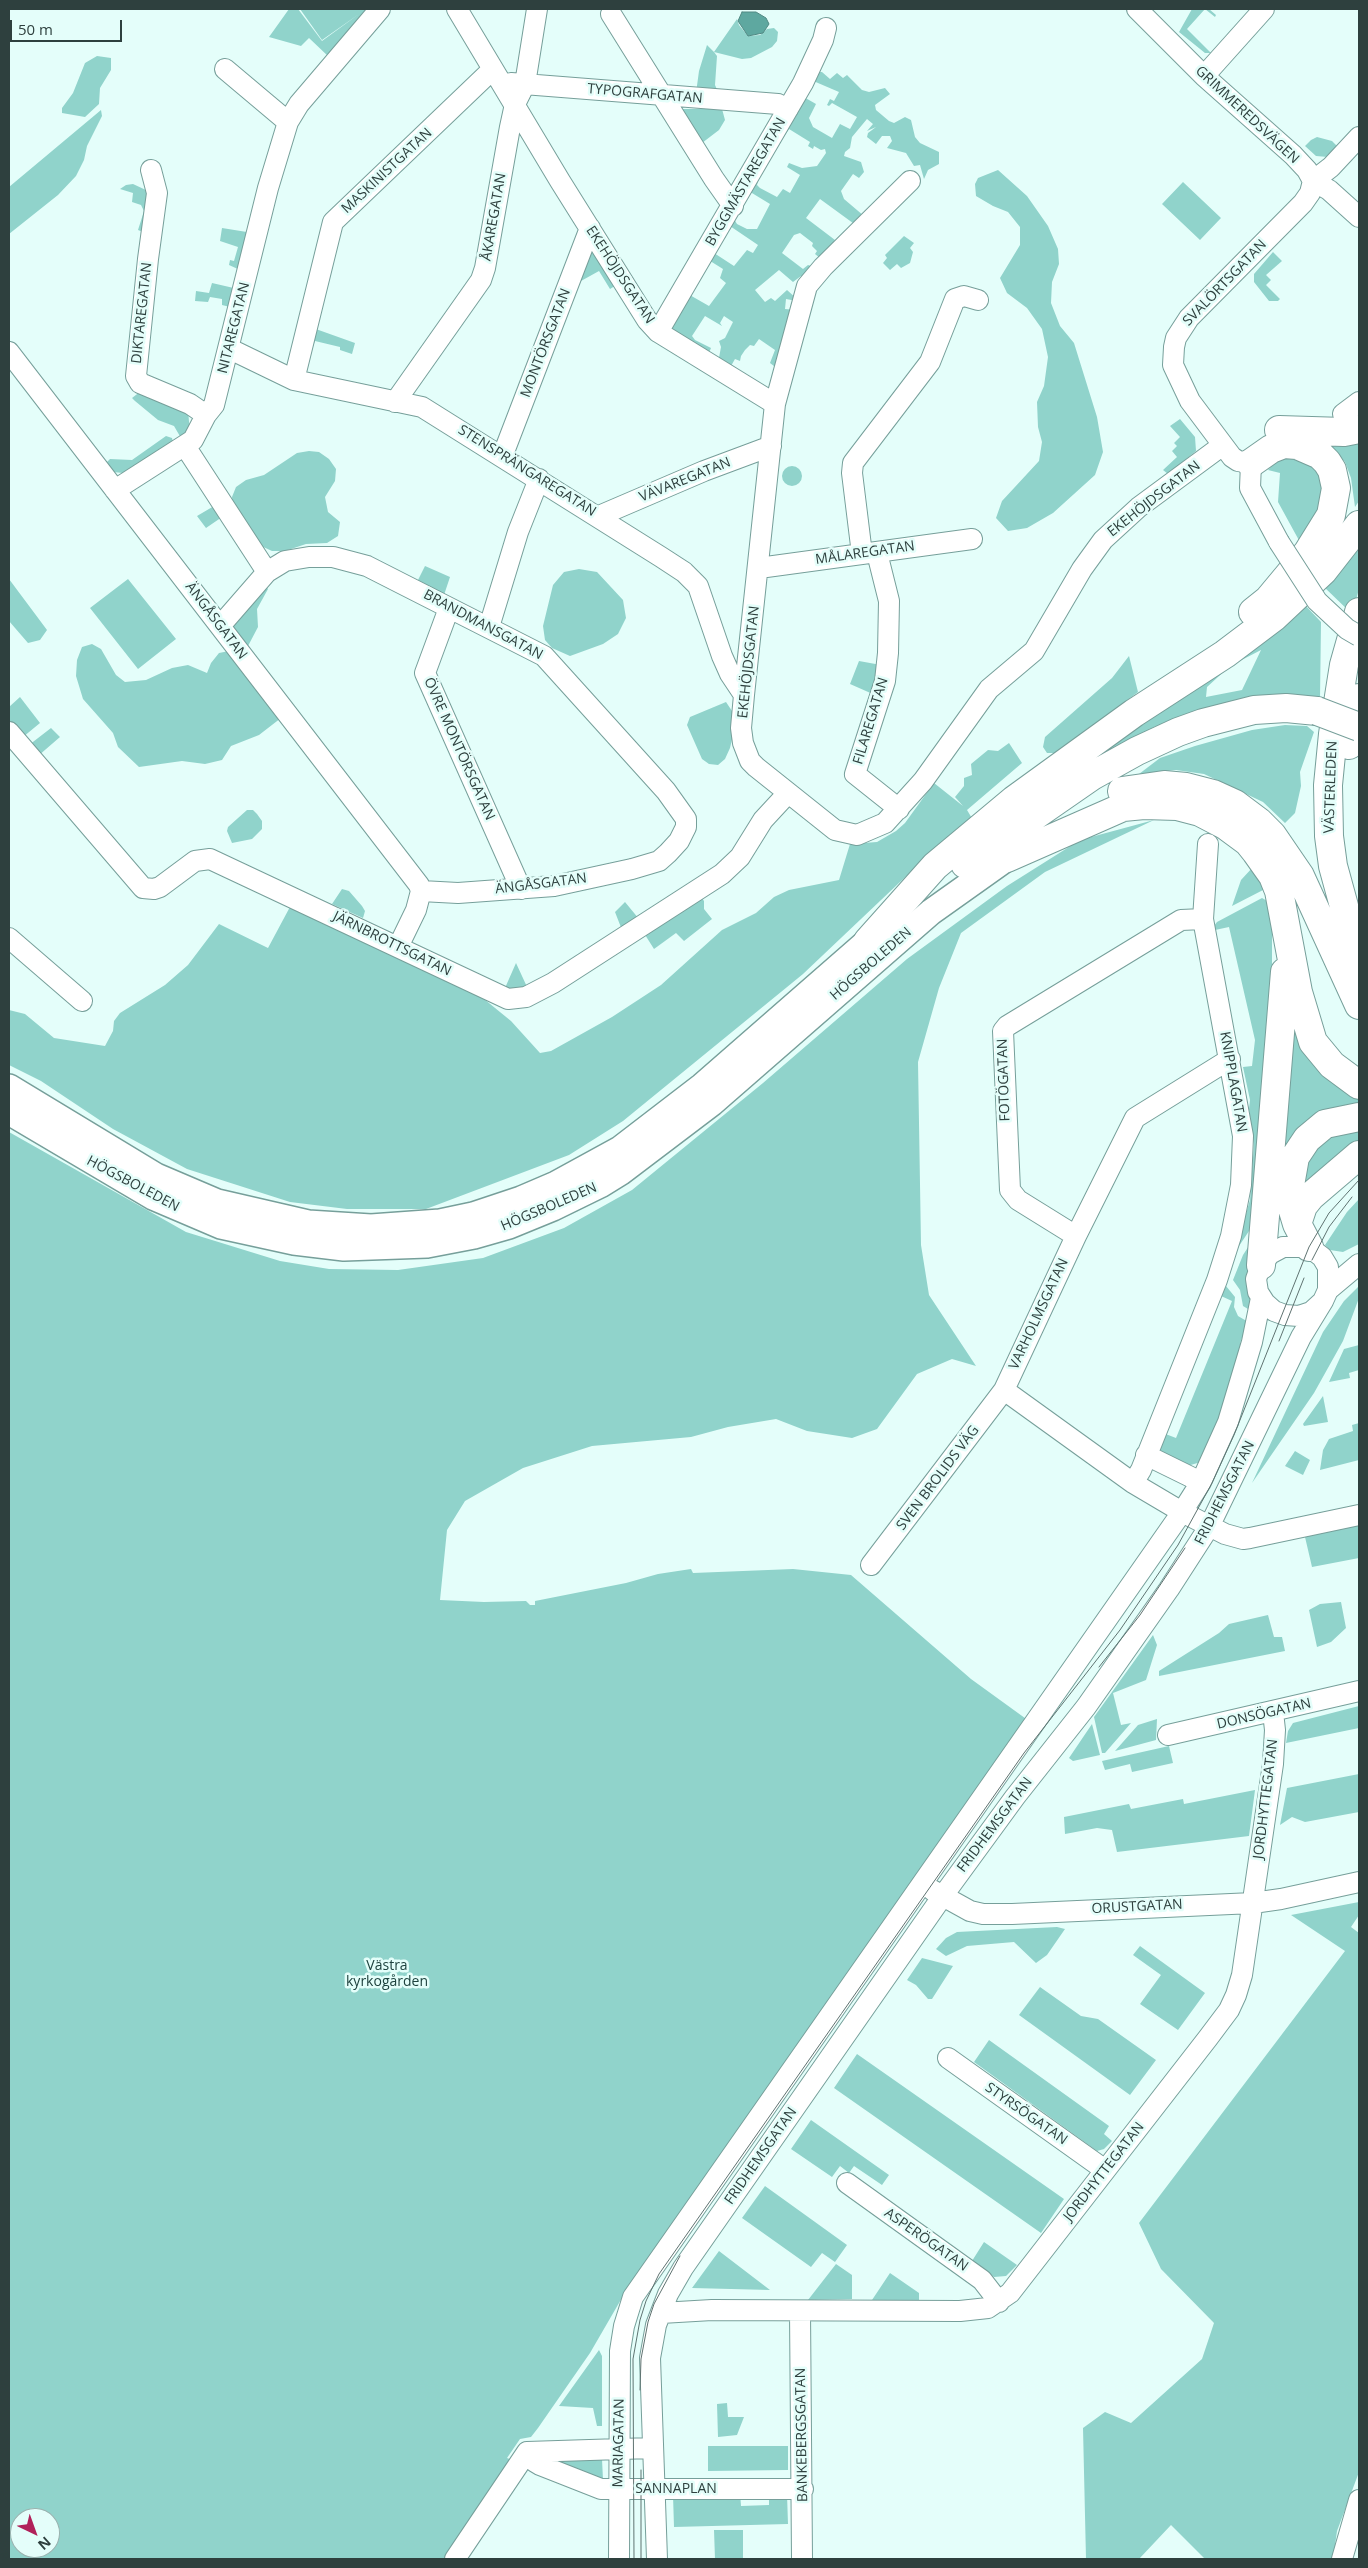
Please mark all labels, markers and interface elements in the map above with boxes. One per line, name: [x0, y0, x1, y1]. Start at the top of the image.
scale bar: [12, 10, 125, 42]
text: 50 m: [18, 19, 53, 39]
street label: GRIMMEREDSVÄGEN: [1192, 63, 1302, 167]
street label: TYPOGRAFGATAN: [587, 81, 703, 107]
street label: BYGGMÄSTAREGATAN: [702, 115, 790, 249]
street label: MASKINISTGATAN: [338, 125, 436, 217]
street label: ÅKAREGATAN: [478, 172, 510, 262]
street label: EKEHÖJDSGATAN: [582, 223, 658, 327]
street label: SVALÖRTSGATAN: [1180, 236, 1270, 330]
street label: DIKTAREGATAN: [128, 262, 156, 364]
street label: NITAREGATAN: [215, 281, 253, 375]
street label: MONTÖRSGATAN: [518, 286, 574, 400]
street label: STENSPRÄNGAREGATAN: [455, 422, 599, 520]
street label: VÄVAREGATAN: [637, 454, 733, 506]
street label: EKEHÖJDSGATAN: [1104, 458, 1204, 540]
street label: MÅLAREGATAN: [814, 538, 916, 568]
street label: ÄNGÅSGATAN: [182, 579, 250, 663]
street label: BRANDMANSGATAN: [420, 586, 546, 664]
street label: EKEHÖJDSGATAN: [735, 605, 763, 719]
street label: ÖVRE MONTÖRSGATAN: [420, 675, 498, 823]
street label: FILAREGATAN: [850, 676, 892, 766]
street label: VÄSTERLEDEN: [1321, 740, 1341, 834]
street label: ÄNGÅSGATAN: [494, 870, 588, 898]
street label: JÄRNBROTTSGATAN: [330, 908, 454, 980]
street label: HÖGSBOLEDEN: [827, 924, 915, 1004]
street label: KNIPPLAGATAN: [1216, 1030, 1250, 1134]
street label: FOTÖGATAN: [994, 1038, 1014, 1122]
street label: HÖGSBOLEDEN: [84, 1153, 182, 1215]
street label: HÖGSBOLEDEN: [499, 1179, 599, 1235]
street label: VARHOLMSGATAN: [1006, 1256, 1072, 1372]
street label: SVEN BROLIDS VÄG: [893, 1422, 983, 1534]
street label: FRIDHEMSGATAN: [1192, 1438, 1258, 1548]
street label: DONSÖGATAN: [1215, 1695, 1313, 1733]
street label: JORDHYTTEGATAN: [1250, 1738, 1282, 1860]
street label: FRIDHEMSGATAN: [954, 1774, 1036, 1876]
street label: ORUSTGATAN: [1091, 1896, 1183, 1918]
park label: Västra kyrkogården: [346, 1958, 428, 1990]
street label: STYRSÖGATAN: [982, 2079, 1070, 2149]
street label: FRIDHEMSGATAN: [721, 2104, 801, 2208]
street label: JORDHYTTEGATAN: [1060, 2119, 1148, 2225]
street label: ASPERÖGATAN: [881, 2205, 971, 2275]
street label: BANKEBERGSGATAN: [792, 2368, 812, 2502]
street label: MARIAGATAN: [610, 2398, 628, 2488]
street label: SANNAPLAN: [635, 2481, 717, 2497]
north arrow: [10, 2508, 60, 2558]
text: N: [34, 2533, 55, 2555]

